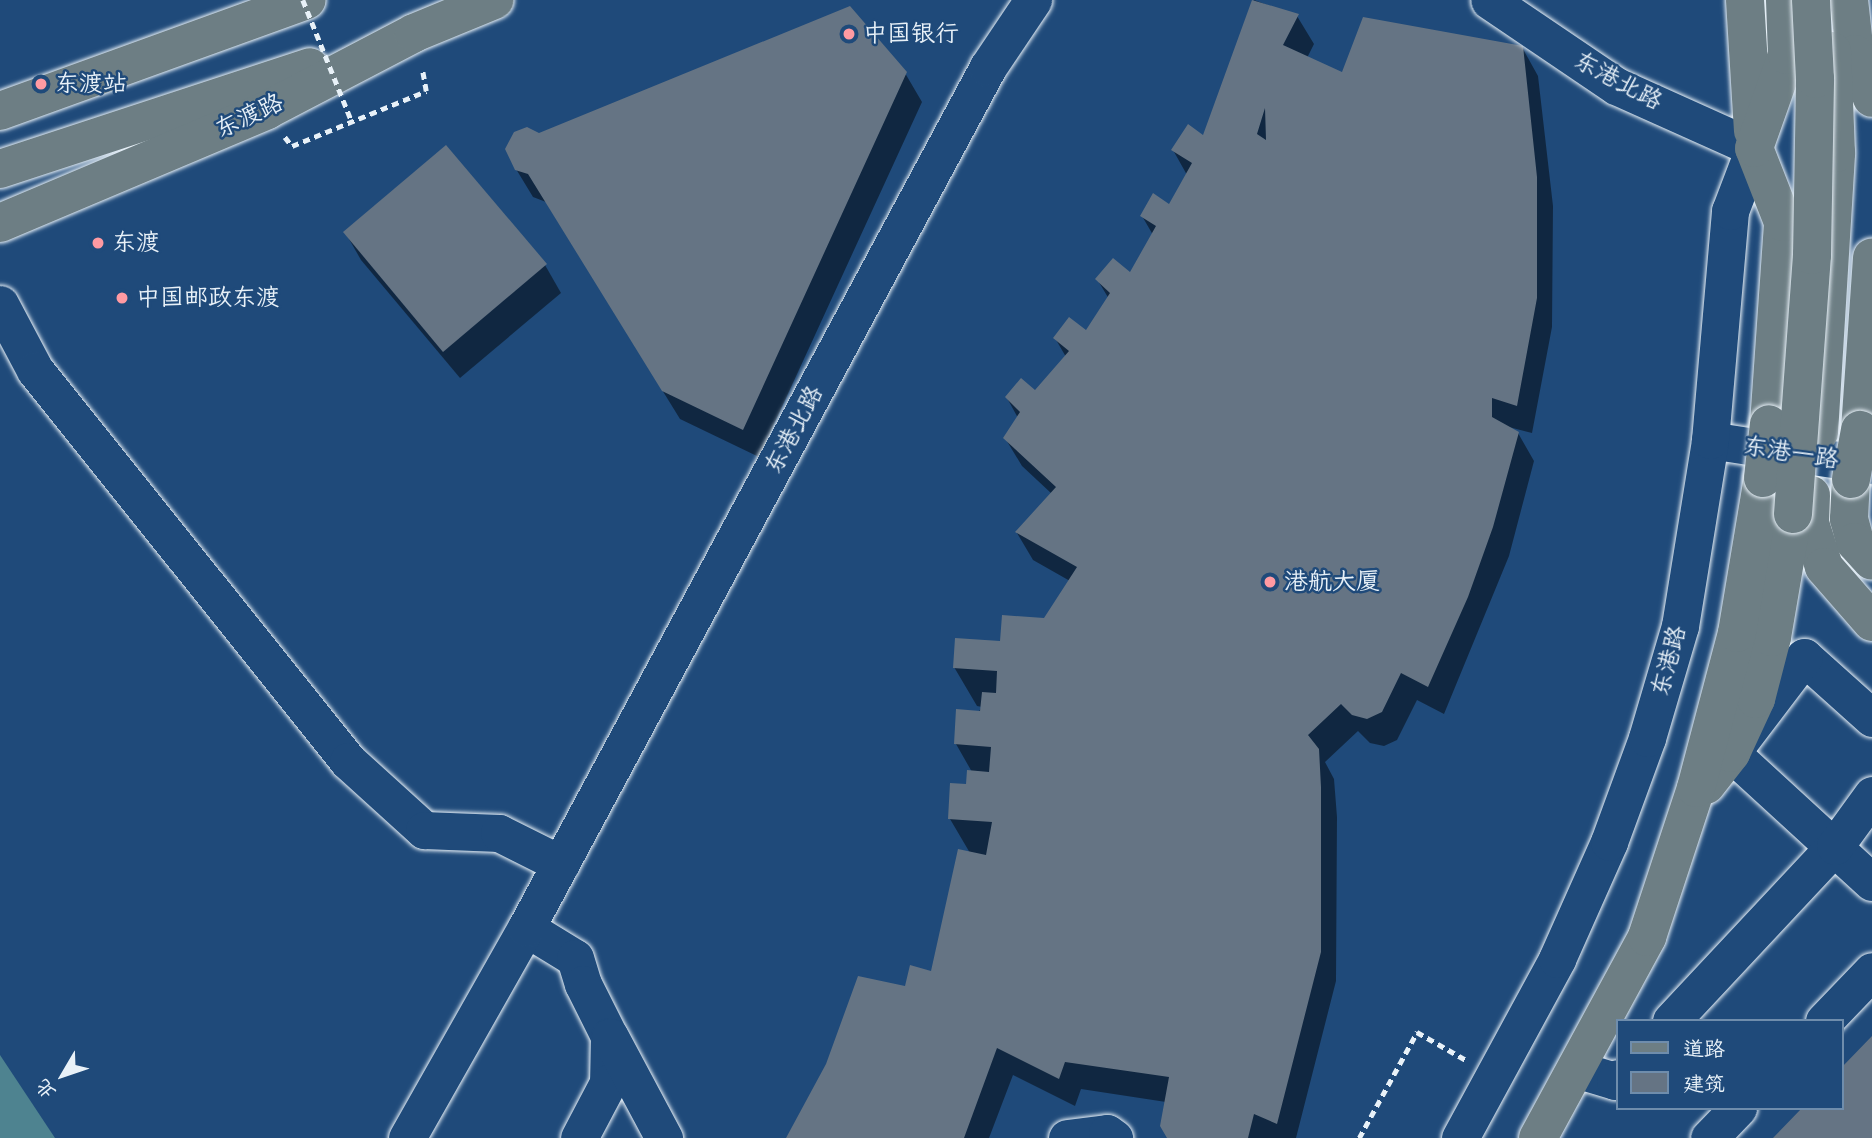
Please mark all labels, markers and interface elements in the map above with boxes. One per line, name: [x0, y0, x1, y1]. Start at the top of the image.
place label: 中国银行: [863, 20, 959, 48]
marker: 中国银行: [841, 26, 857, 42]
street label: 东港北路: [1569, 46, 1667, 116]
place label: 东渡站: [55, 70, 127, 98]
marker: 东渡站: [33, 76, 49, 92]
street label: 东渡路: [210, 88, 288, 144]
place label: 东渡: [112, 229, 160, 257]
marker: 东渡: [90, 235, 106, 251]
place label: 中国邮政东渡: [136, 284, 280, 312]
marker: 中国邮政东渡: [114, 290, 130, 306]
street label: 东港北路: [759, 381, 829, 479]
street label: 东港一路: [1741, 431, 1841, 475]
place label: 港航大厦: [1284, 568, 1380, 596]
marker: 港航大厦: [1262, 574, 1278, 590]
street label: 东港路: [1646, 622, 1692, 700]
legend: [1616, 1019, 1844, 1110]
text: 道路: [1683, 1037, 1725, 1062]
north arrow: [28, 1040, 98, 1110]
text: 建筑: [1683, 1072, 1725, 1097]
text: 北: [31, 1074, 61, 1103]

